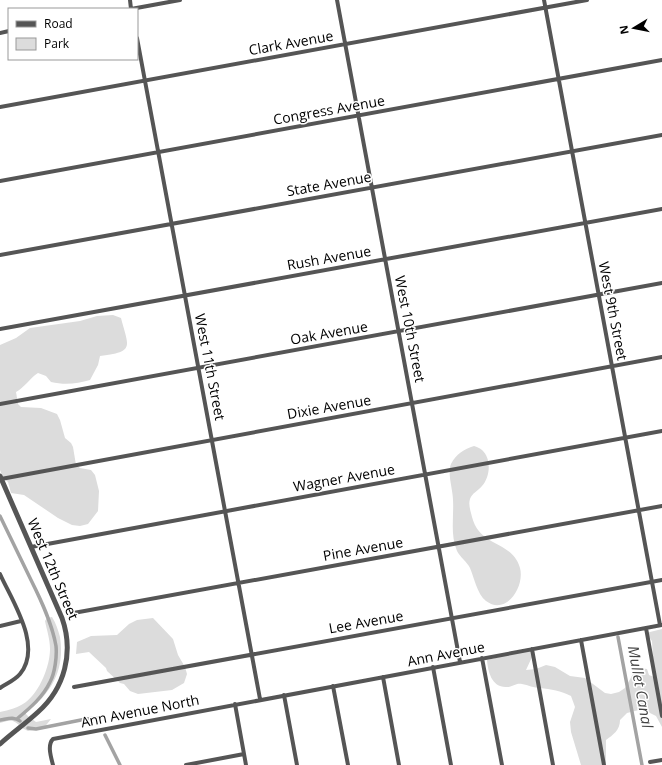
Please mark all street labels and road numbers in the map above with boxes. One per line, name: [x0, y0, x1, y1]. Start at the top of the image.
street label: Clark Avenue: [247, 26, 335, 59]
street label: Congress Avenue: [272, 90, 386, 129]
street label: State Avenue: [285, 167, 373, 200]
street label: Rush Avenue: [285, 241, 372, 274]
street label: West 9th Street: [595, 260, 632, 362]
street label: West 10th Street: [391, 274, 430, 384]
street label: West 11th Street: [191, 312, 230, 422]
street label: Oak Avenue: [289, 316, 369, 349]
street label: Dixie Avenue: [286, 390, 372, 423]
street label: Wagner Avenue: [292, 459, 396, 496]
street label: West 12th Street: [24, 515, 83, 622]
street label: Pine Avenue: [321, 532, 404, 565]
street label: Lee Avenue: [327, 606, 405, 637]
street label: Ann Avenue: [406, 637, 486, 670]
street label: Ann Avenue North: [79, 690, 201, 731]

